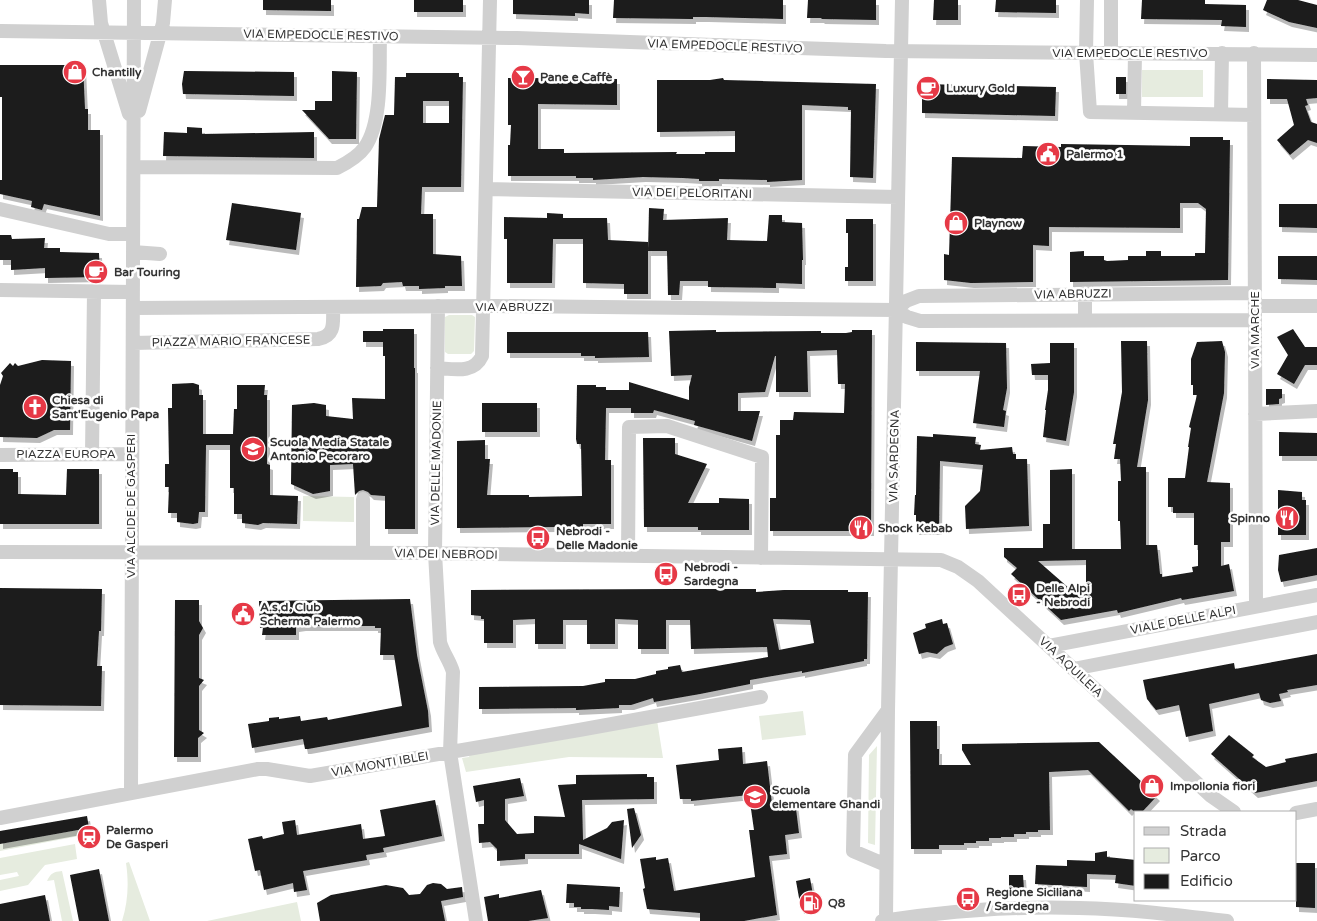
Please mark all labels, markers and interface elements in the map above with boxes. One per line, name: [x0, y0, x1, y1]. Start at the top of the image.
street label: VIA EMPEDOCLE RESTIVO: [243, 27, 399, 43]
street label: VIA EMPEDOCLE RESTIVO: [647, 36, 803, 56]
street label: VIA EMPEDOCLE RESTIVO: [1052, 46, 1208, 60]
shop icon: Chantilly: [62, 59, 88, 85]
bar icon: Pane e Caffè: [510, 64, 536, 90]
place label: Chantilly: [92, 65, 142, 80]
place label: Pane e Caffè: [540, 70, 612, 84]
cafe icon: Luxury Gold: [915, 75, 941, 101]
place label: Luxury Gold: [946, 81, 1015, 96]
public building icon: Palermo 1: [1035, 141, 1061, 167]
place label: Palermo 1: [1066, 147, 1124, 161]
street label: VIA DEI PELORITANI: [632, 185, 752, 201]
shop icon: Playnow: [943, 210, 969, 236]
place label: Playnow: [974, 216, 1023, 231]
cafe icon: Bar Touring: [83, 259, 109, 285]
place label: Bar Touring: [114, 265, 180, 280]
street label: VIA ABRUZZI: [1034, 286, 1112, 302]
street label: VIA MARCHE: [1248, 291, 1262, 369]
street label: VIA ABRUZZI: [475, 300, 553, 314]
street label: PIAZZA MARIO FRANCESE: [152, 333, 311, 349]
place label: Chiesa di Sant'Eugenio Papa: [52, 393, 160, 422]
church icon: Chiesa di Sant'Eugenio Papa: [22, 394, 48, 420]
street label: VIA DELLE MADONIE: [428, 400, 444, 526]
street label: VIA SARDEGNA: [886, 409, 902, 503]
street label: VIA ALCIDE DE GASPERI: [124, 434, 138, 578]
place label: Scuola Media Statale Antonio Pecoraro: [270, 435, 390, 463]
school or university icon: Scuola Media Statale Antonio Pecoraro: [240, 436, 266, 462]
street label: PIAZZA EUROPA: [16, 447, 116, 461]
restaurant icon: Spinno: [1274, 505, 1300, 531]
place label: Spinno: [1230, 511, 1270, 526]
restaurant icon: Shock Kebab: [848, 515, 874, 541]
place label: Shock Kebab: [878, 521, 953, 535]
place label: Nebrodi - Delle Madonie: [556, 524, 638, 552]
bus stop icon: Nebrodi - Delle Madonie: [525, 525, 551, 551]
street label: VIA DEI NEBRODI: [394, 546, 498, 562]
place label: Nebrodi - Sardegna: [684, 560, 739, 589]
bus stop icon: Nebrodi - Sardegna: [653, 561, 679, 587]
place label: Delle Alpi - Nebrodi: [1036, 581, 1090, 609]
bus stop icon: Delle Alpi - Nebrodi: [1006, 582, 1032, 608]
place label: A.s.d. Club Scherma Palermo: [260, 600, 361, 628]
public building icon: A.s.d. Club Scherma Palermo: [230, 601, 256, 627]
street label: VIALE DELLE ALPI: [1129, 603, 1237, 637]
street label: VIA AQUILEIA: [1036, 634, 1106, 700]
street label: VIA MONTI IBLEI: [330, 749, 430, 779]
shop icon: Impollonia fiori: [1139, 773, 1165, 799]
place label: Impollonia fiori: [1170, 779, 1255, 794]
place label: Scuola elementare Ghandi: [772, 783, 880, 811]
school or university icon: Scuola elementare Ghandi: [742, 784, 768, 810]
legend: [1134, 811, 1297, 901]
text: Strada: [1180, 822, 1227, 840]
place label: Palermo De Gasperi: [106, 823, 168, 852]
station icon: Palermo De Gasperi: [76, 824, 102, 850]
text: Parco: [1180, 847, 1221, 865]
text: Edificio: [1180, 872, 1233, 890]
place label: Regione Siciliana / Sardegna: [986, 885, 1083, 914]
bus stop icon: Regione Siciliana / Sardegna: [955, 886, 981, 912]
fuel station icon: Q8: [798, 890, 824, 916]
place label: Q8: [828, 896, 846, 910]

